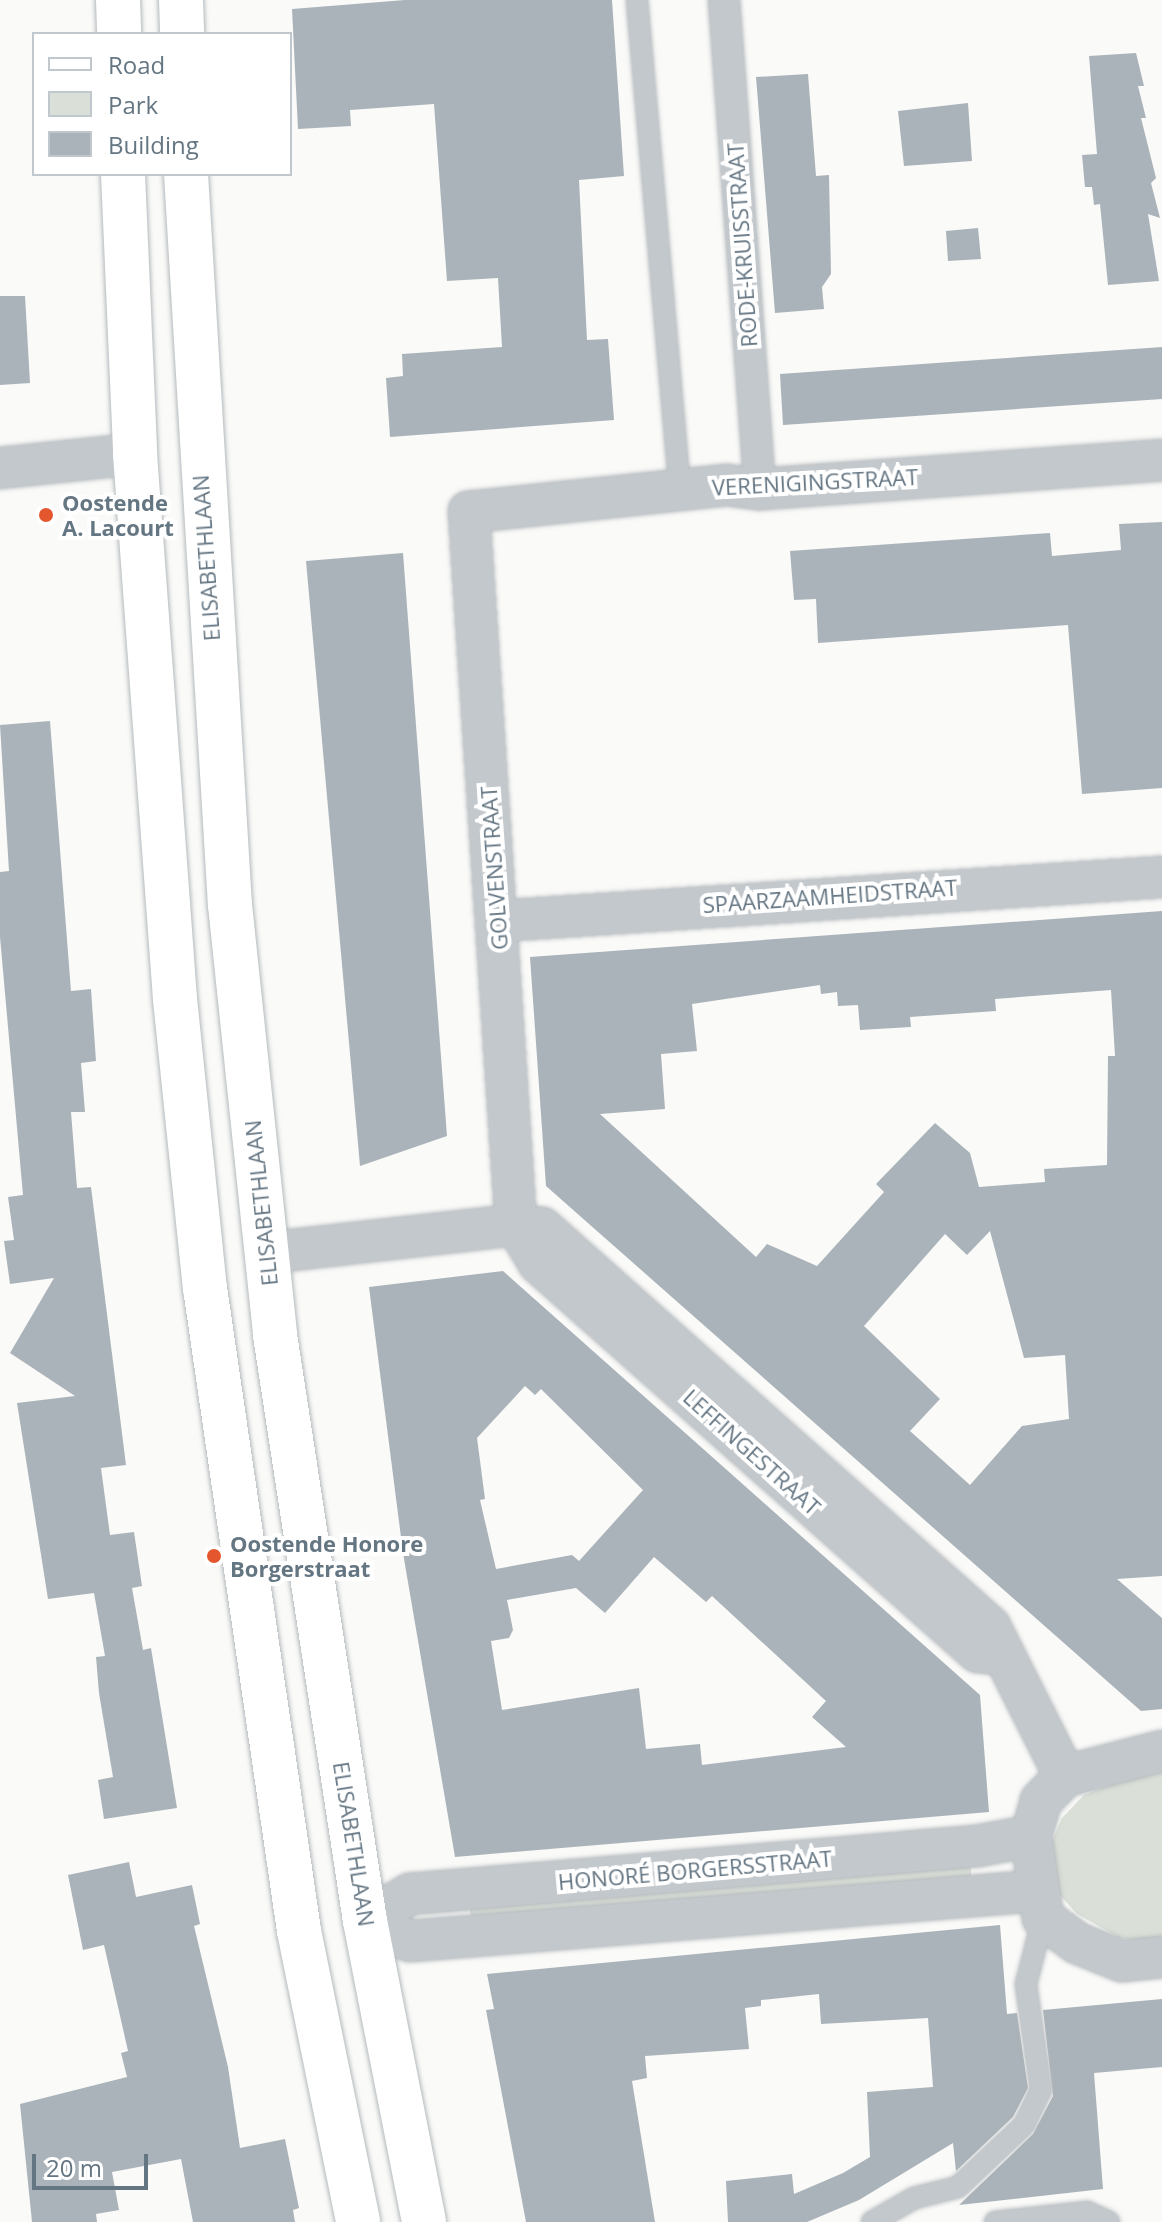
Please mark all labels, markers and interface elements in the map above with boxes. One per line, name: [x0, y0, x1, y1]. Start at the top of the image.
legend: [32, 32, 292, 176]
text: Road: [108, 48, 165, 81]
text: Park: [108, 88, 158, 121]
text: Building: [108, 128, 199, 161]
street label: RODE-KRUISSTRAAT: [722, 142, 762, 348]
street label: VERENIGINGSTRAAT: [711, 463, 919, 501]
street label: ELISABETHLAAN: [187, 474, 225, 642]
place label: Oostende A. Lacourt: [62, 489, 174, 540]
marker: Oostende A. Lacourt: [37, 506, 55, 524]
street label: GOLVENSTRAAT: [475, 785, 513, 951]
street label: SPAARZAAMHEIDSTRAAT: [702, 874, 958, 918]
street label: ELISABETHLAAN: [239, 1119, 283, 1287]
street label: LEFFINGESTRAAT: [678, 1384, 826, 1520]
place label: Oostende Honore Borgerstraat: [230, 1530, 423, 1582]
marker: Oostende Honore Borgerstraat: [205, 1547, 223, 1565]
street label: ELISABETHLAAN: [328, 1760, 380, 1928]
street label: HONORÉ BORGERSSTRAAT: [557, 1845, 833, 1895]
scale bar: [36, 2138, 152, 2188]
text: 20 m: [46, 2151, 102, 2184]

